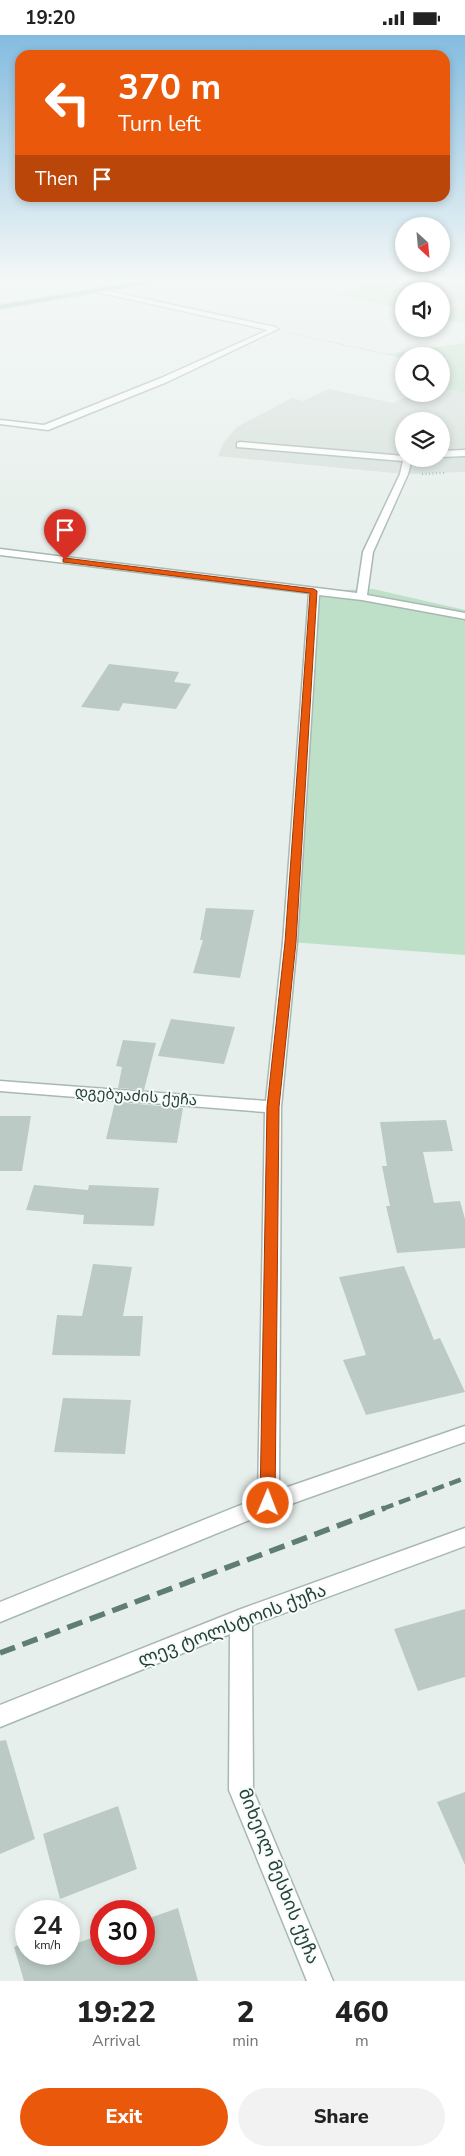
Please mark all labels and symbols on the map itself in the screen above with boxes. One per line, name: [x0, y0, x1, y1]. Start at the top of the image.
north arrow: [395, 217, 450, 273]
pin: [44, 509, 86, 560]
street label: დგებუაძის ქუჩა: [74, 1082, 198, 1110]
position arrow: [241, 1476, 293, 1528]
street label: ლევ ტოლსტოის ქუჩა: [134, 1578, 330, 1672]
street label: მიხეილ მესხის ქუჩა: [233, 1784, 325, 1968]
speed limit sign: 30: [90, 1900, 155, 1965]

